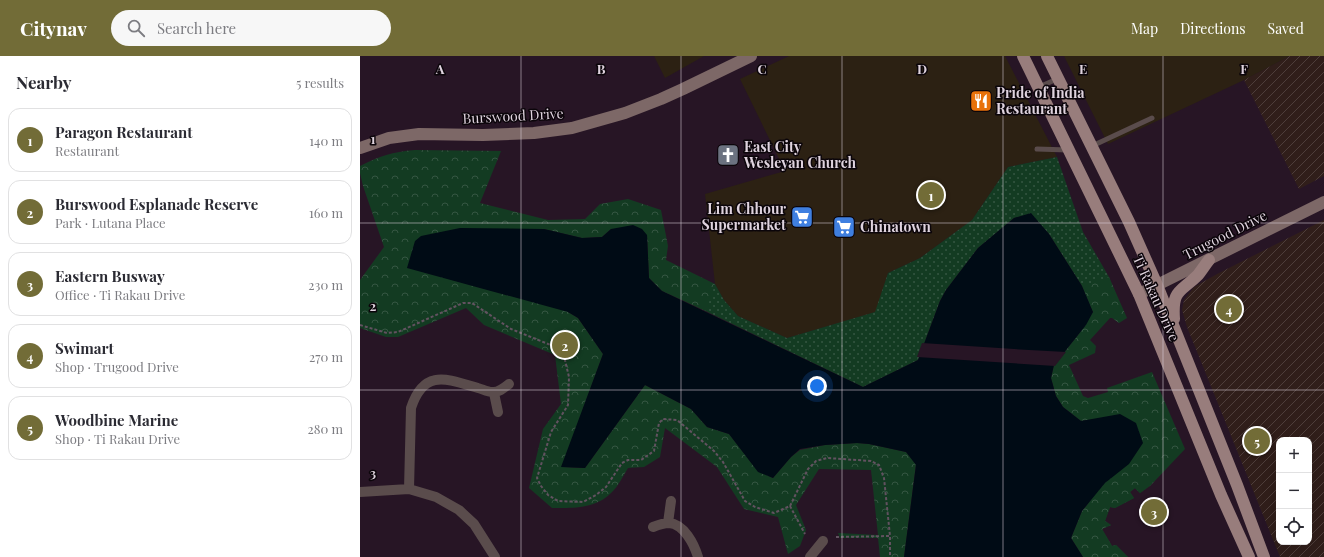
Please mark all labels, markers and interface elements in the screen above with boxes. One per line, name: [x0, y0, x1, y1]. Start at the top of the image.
search box: [111, 10, 391, 46]
text: Citynav: [20, 15, 87, 41]
icon: search: [125, 17, 147, 39]
text: Search here: [157, 18, 236, 38]
text: Map: [1131, 19, 1158, 38]
text: Directions: [1180, 19, 1246, 38]
text: Saved: [1268, 19, 1304, 38]
text: A: [435, 60, 445, 77]
text: B: [597, 60, 606, 77]
text: C: [757, 60, 767, 77]
text: D: [917, 60, 927, 77]
text: E: [1079, 60, 1087, 77]
text: F: [1240, 60, 1248, 77]
text: Nearby: [16, 71, 71, 93]
text: 5 results: [296, 74, 344, 91]
place label: Pride of India Restaurant: [996, 83, 1085, 118]
restaurant icon: Pride of India Restaurant: [968, 88, 994, 114]
street label: Burswood Drive: [462, 103, 564, 128]
text: Paragon Restaurant: [55, 122, 193, 142]
text: 1: [371, 130, 376, 147]
text: 1: [28, 132, 32, 149]
text: 140 m: [309, 132, 343, 149]
place label: East City Wesleyan Church: [743, 137, 857, 172]
text: Restaurant: [55, 142, 119, 159]
church icon: East City Wesleyan Church: [715, 142, 741, 168]
pin: 1: [918, 180, 944, 210]
text: Burswood Esplanade Reserve: [55, 194, 258, 214]
place label: Lim Chhour Supermarket: [701, 199, 786, 234]
text: 2: [27, 204, 33, 221]
text: 160 m: [309, 204, 343, 221]
supermarket icon: Lim Chhour Supermarket: [789, 204, 815, 230]
street label: Trugood Drive: [1180, 205, 1270, 264]
text: Park · Lutana Place: [55, 214, 166, 231]
supermarket icon: Chinatown: [831, 214, 857, 240]
place label: Chinatown: [860, 217, 931, 236]
street label: Ti Rakau Drive: [1129, 252, 1184, 344]
text: Eastern Busway: [55, 266, 165, 286]
text: 3: [27, 276, 33, 293]
text: 230 m: [308, 276, 343, 293]
text: Office · Ti Rakau Drive: [55, 286, 185, 303]
pin: 4: [1216, 294, 1242, 324]
text: 2: [370, 297, 377, 314]
pin: 2: [552, 330, 578, 360]
text: Swimart: [55, 338, 114, 358]
text: 4: [27, 348, 33, 365]
text: 270 m: [309, 348, 343, 365]
text: Shop · Trugood Drive: [55, 358, 179, 375]
your location: [807, 376, 827, 396]
text: Woodbine Marine: [55, 410, 178, 430]
text: 5: [27, 420, 33, 437]
text: 280 m: [307, 420, 343, 437]
pin: 5: [1244, 426, 1270, 456]
text: Shop · Ti Rakau Drive: [55, 430, 180, 447]
map controls: [1276, 437, 1312, 545]
button: +: [1276, 437, 1312, 473]
text: 3: [370, 464, 376, 481]
button: −: [1276, 473, 1312, 509]
pin: 3: [1141, 497, 1167, 527]
button: locate: [1276, 509, 1312, 545]

